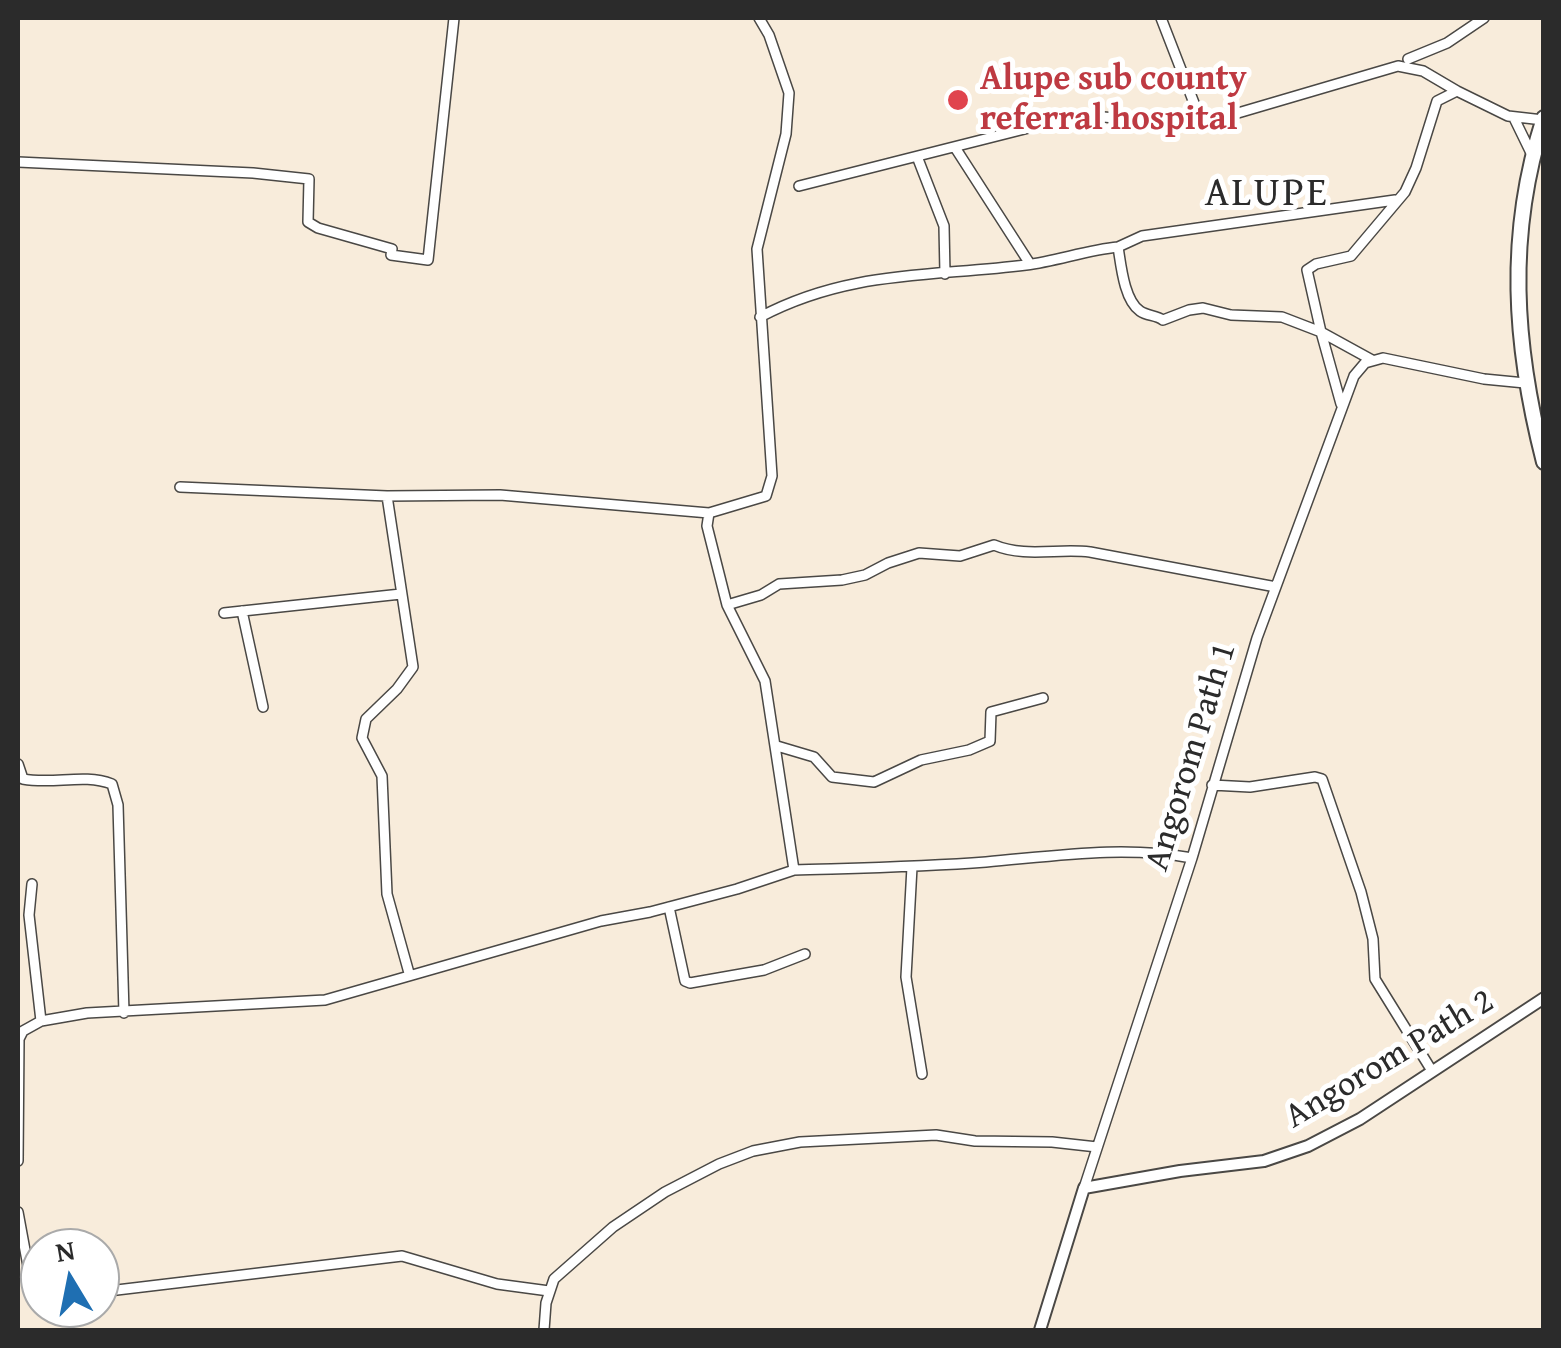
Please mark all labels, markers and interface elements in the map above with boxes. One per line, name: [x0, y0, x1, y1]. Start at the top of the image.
place label: Alupe sub county referral hospital: [980, 59, 1247, 141]
marker: Alupe sub county referral hospital: [945, 87, 971, 113]
district label: ALUPE: [1205, 171, 1329, 219]
street label: Angorom Path 1: [1137, 638, 1247, 876]
street label: Angorom Path 2: [1278, 981, 1502, 1139]
north arrow: [20, 1228, 120, 1328]
text: N: [52, 1228, 78, 1272]

